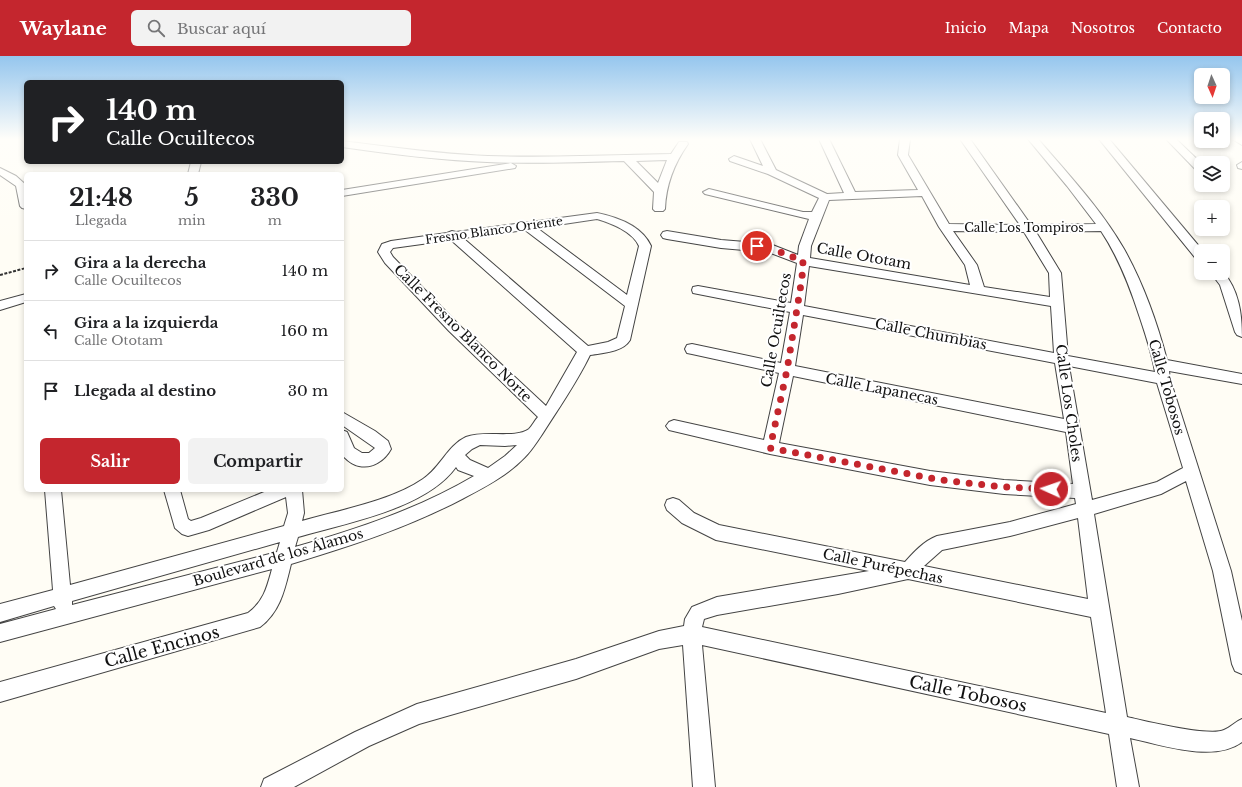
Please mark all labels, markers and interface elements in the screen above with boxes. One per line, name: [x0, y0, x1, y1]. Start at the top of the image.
search box: [131, 10, 411, 46]
text: Waylane: [20, 17, 107, 40]
icon: search: [145, 17, 167, 39]
text: Buscar aquí: [177, 19, 266, 38]
text: Inicio: [945, 19, 986, 37]
text: Mapa: [1008, 19, 1049, 37]
text: Nosotros: [1071, 19, 1135, 37]
text: Contacto: [1157, 19, 1222, 37]
north arrow: [1194, 68, 1230, 104]
map controls: [1194, 68, 1230, 280]
text: 140 m: [106, 93, 196, 128]
icon: right: [40, 96, 92, 148]
button: sound: [1194, 112, 1230, 148]
text: Calle Ocuiltecos: [106, 128, 255, 150]
button: layers: [1194, 156, 1230, 192]
text: 21:48: [69, 183, 133, 212]
text: 5: [185, 183, 199, 212]
text: 330: [250, 183, 299, 212]
button: +: [1194, 200, 1230, 236]
text: Llegada: [75, 212, 127, 229]
text: min: [178, 212, 205, 229]
text: m: [268, 212, 282, 229]
street label: Fresno Blanco Oriente: [424, 213, 564, 247]
street label: Calle Los Tompiros: [964, 220, 1084, 235]
pin: [740, 229, 774, 263]
icon: arrive: [746, 235, 768, 257]
street label: Calle Ototam: [815, 239, 913, 273]
button: −: [1194, 244, 1230, 280]
text: Gira a la derecha: [74, 253, 206, 272]
icon: right: [40, 260, 62, 282]
street label: Calle Fresno Blanco Norte: [390, 260, 536, 406]
text: 140 m: [281, 261, 328, 280]
street label: Calle Ocuiltecos: [757, 271, 795, 389]
text: Calle Ocuiltecos: [74, 272, 182, 289]
text: Gira a la izquierda: [74, 313, 218, 332]
street label: Calle Chumbias: [874, 314, 988, 354]
icon: left: [40, 320, 62, 342]
text: 160 m: [281, 321, 328, 340]
text: Calle Ototam: [74, 332, 163, 349]
street label: Calle Tobosos: [1145, 337, 1189, 437]
street label: Calle Los Choles: [1052, 343, 1086, 463]
street label: Calle Lapanecas: [824, 369, 940, 409]
icon: arrive: [40, 380, 62, 402]
text: Llegada al destino: [74, 381, 216, 400]
text: 30 m: [288, 381, 328, 400]
button: Salir: [40, 438, 180, 484]
button: Compartir: [188, 438, 328, 484]
position arrow: [1030, 468, 1072, 510]
street label: Boulevard de los Álamos: [191, 524, 365, 590]
street label: Calle Purépechas: [821, 544, 945, 588]
street label: Calle Encinos: [102, 622, 222, 672]
street label: Calle Tobosos: [907, 671, 1029, 717]

